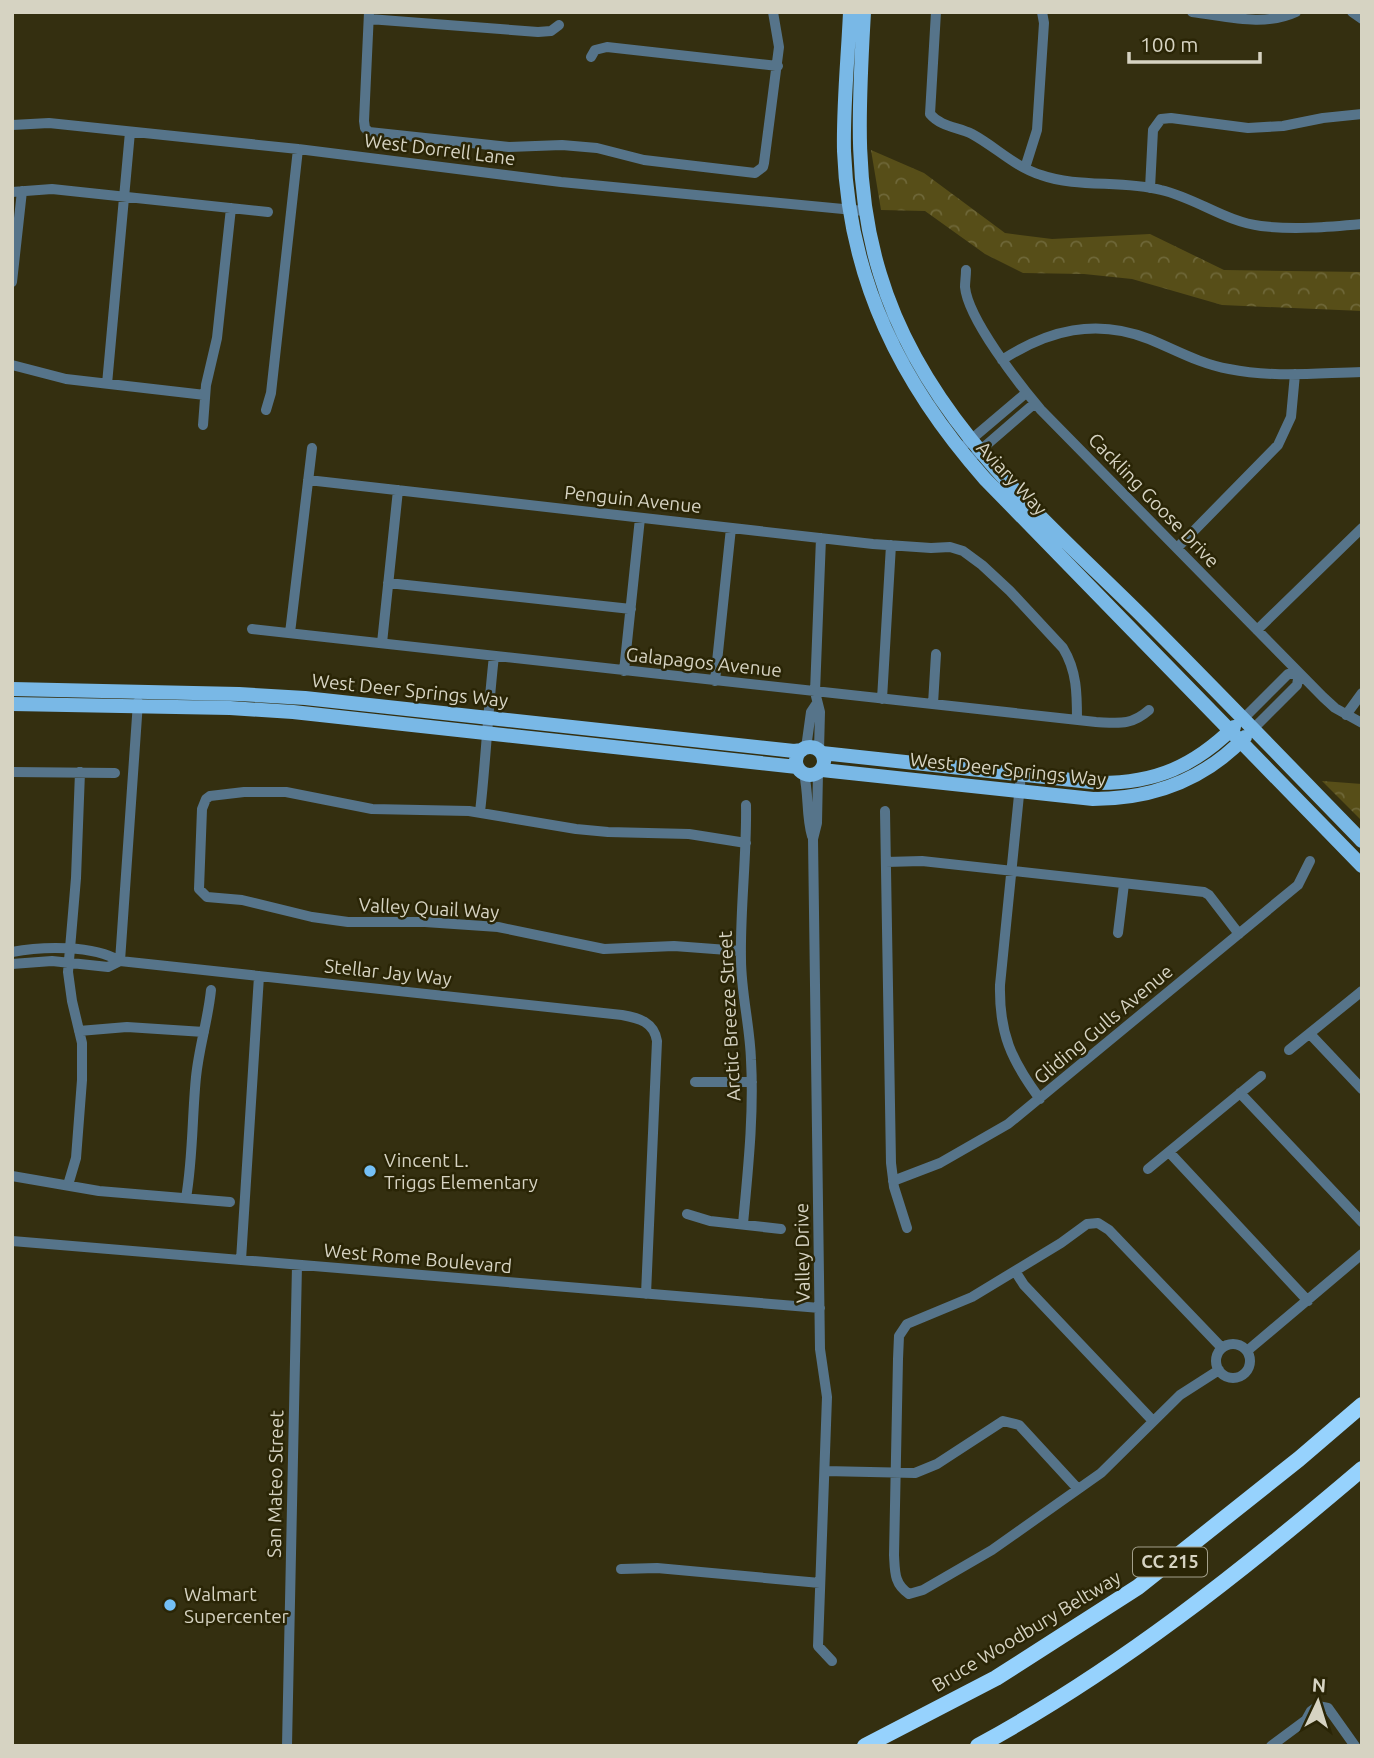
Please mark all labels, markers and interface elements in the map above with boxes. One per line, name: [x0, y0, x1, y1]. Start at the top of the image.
scale bar: [1129, 21, 1260, 65]
text: 100 m: [1140, 32, 1198, 56]
street label: West Dorrell Lane: [363, 129, 517, 169]
street label: Cackling Goose Drive: [1084, 428, 1224, 572]
street label: Aviary Way: [972, 436, 1052, 520]
street label: Penguin Avenue: [563, 481, 703, 517]
street label: Galapagos Avenue: [625, 643, 783, 681]
street label: West Deer Springs Way: [311, 669, 509, 711]
street label: West Deer Springs Way: [909, 748, 1107, 790]
street label: Valley Quail Way: [358, 893, 500, 923]
street label: Arctic Breeze Street: [714, 930, 744, 1102]
street label: Stellar Jay Way: [323, 954, 453, 990]
street label: Gliding Gulls Avenue: [1029, 960, 1177, 1088]
place label: Vincent L. Triggs Elementary: [384, 1149, 538, 1193]
marker: Vincent L. Triggs Elementary: [362, 1163, 378, 1179]
street label: Valley Drive: [790, 1203, 814, 1303]
street label: West Rome Boulevard: [323, 1239, 513, 1277]
street label: San Mateo Street: [263, 1409, 287, 1558]
road number: CC 215: [1133, 1548, 1207, 1576]
street label: Bruce Woodbury Beltway: [928, 1566, 1124, 1696]
place label: Walmart Supercenter: [184, 1583, 289, 1627]
marker: Walmart Supercenter: [162, 1597, 178, 1613]
north arrow: [1283, 1667, 1353, 1737]
text: N: [1311, 1674, 1327, 1697]

